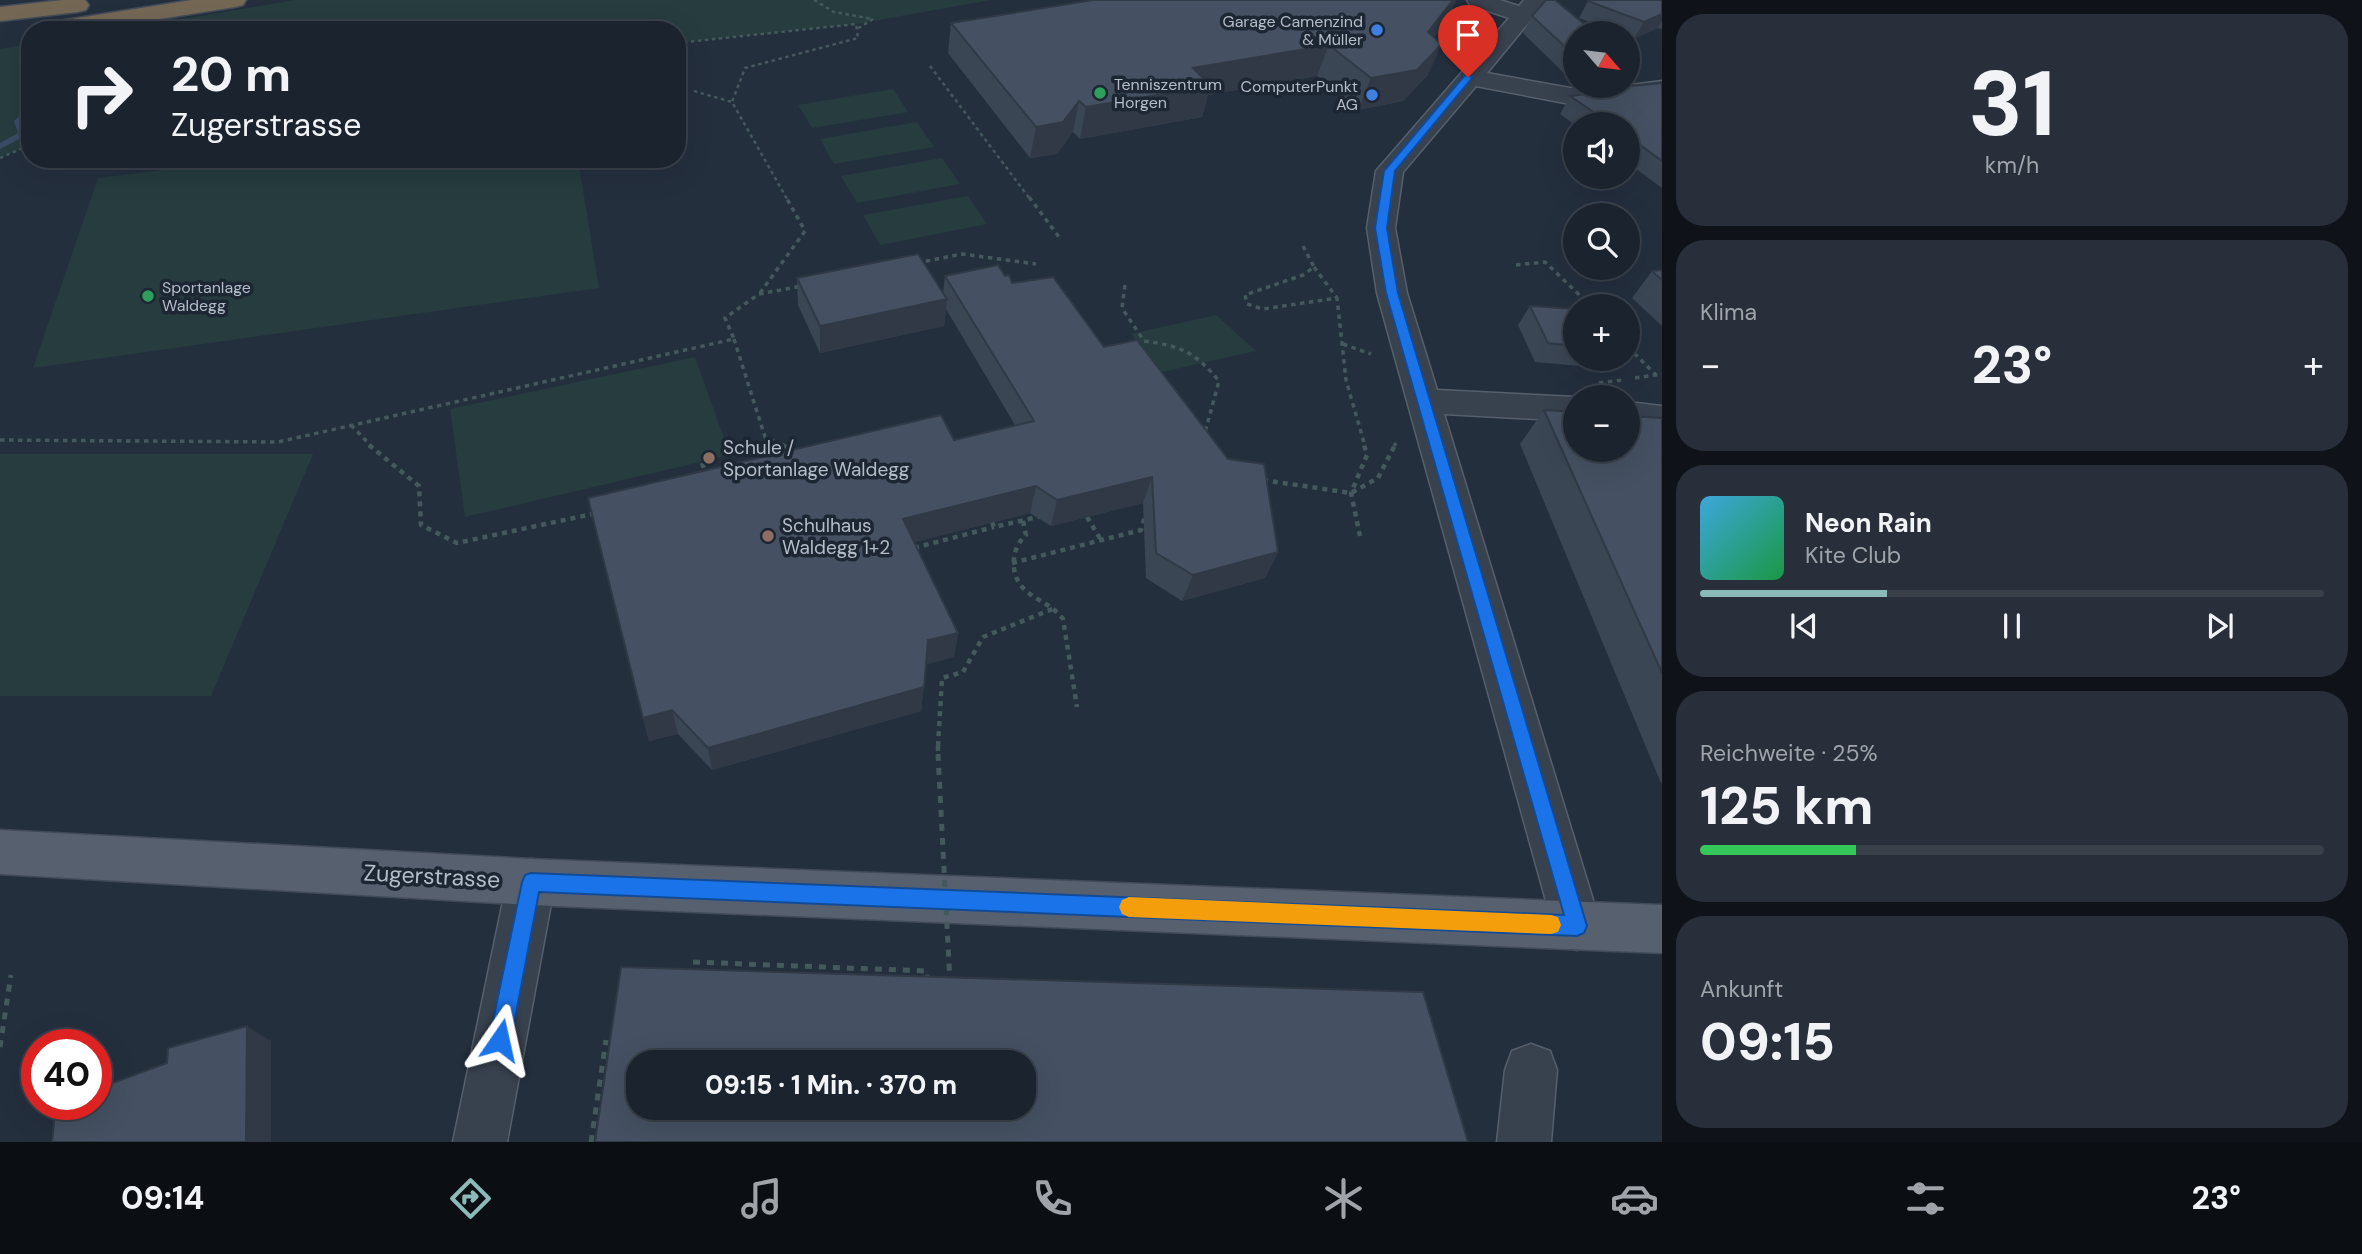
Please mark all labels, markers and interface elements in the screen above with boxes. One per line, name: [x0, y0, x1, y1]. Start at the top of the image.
pin: [1438, 5, 1498, 77]
place label: Garage Camenzind & Müller: [1223, 11, 1363, 50]
icon: arrive: [1449, 16, 1487, 54]
north arrow: [1563, 21, 1640, 98]
map controls: [1563, 21, 1640, 462]
marker: Garage Camenzind & Müller: [1369, 22, 1385, 38]
text: 20 m: [171, 42, 291, 106]
text: 31: [1968, 45, 2056, 163]
icon: right: [56, 49, 147, 140]
place label: Tenniszentrum Horgen: [1114, 74, 1222, 113]
place label: ComputerPunkt AG: [1241, 76, 1358, 115]
marker: Tenniszentrum Horgen: [1092, 85, 1108, 101]
marker: ComputerPunkt AG: [1364, 87, 1380, 103]
text: Zugerstrasse: [171, 104, 361, 146]
button: sound: [1563, 112, 1640, 189]
text: km/h: [1985, 150, 2039, 180]
button: search: [1563, 203, 1640, 280]
place label: Sportanlage Waldegg: [162, 277, 251, 316]
marker: Sportanlage Waldegg: [140, 288, 156, 304]
button: +: [1563, 294, 1640, 371]
text: Klima: [1700, 297, 1757, 327]
text: 23°: [1972, 331, 2052, 399]
text: −: [1700, 340, 1721, 390]
text: +: [2303, 340, 2324, 390]
button: −: [1563, 385, 1640, 462]
place label: Schule / Sportanlage Waldegg: [723, 435, 910, 482]
marker: Schule / Sportanlage Waldegg: [701, 450, 717, 466]
text: Neon Rain: [1805, 506, 1932, 540]
place label: Schulhaus Waldegg 1+2: [782, 513, 890, 560]
marker: Schulhaus Waldegg 1+2: [760, 528, 776, 544]
text: Kite Club: [1805, 540, 1901, 570]
icon: previous: [1785, 607, 1823, 645]
icon: pause: [1993, 607, 2031, 645]
icon: next: [2201, 607, 2239, 645]
text: Reichweite · 25%: [1700, 738, 1878, 768]
text: 125 km: [1700, 772, 1873, 840]
street label: Zugerstrasse: [363, 857, 501, 895]
text: Ankunft: [1700, 974, 1783, 1004]
position arrow: [463, 1003, 537, 1077]
text: 09:15: [1700, 1008, 1835, 1076]
speed limit sign: 40: [21, 1029, 112, 1120]
text: 09:15 · 1 Min. · 370 m: [705, 1068, 957, 1102]
icon: directions: [446, 1174, 495, 1223]
icon: music: [737, 1174, 786, 1223]
icon: phone: [1028, 1174, 1077, 1223]
icon: climate: [1319, 1174, 1368, 1223]
icon: car: [1610, 1174, 1659, 1223]
icon: filters: [1901, 1174, 1950, 1223]
text: 09:14: [121, 1177, 204, 1219]
text: 23°: [2192, 1177, 2241, 1219]

